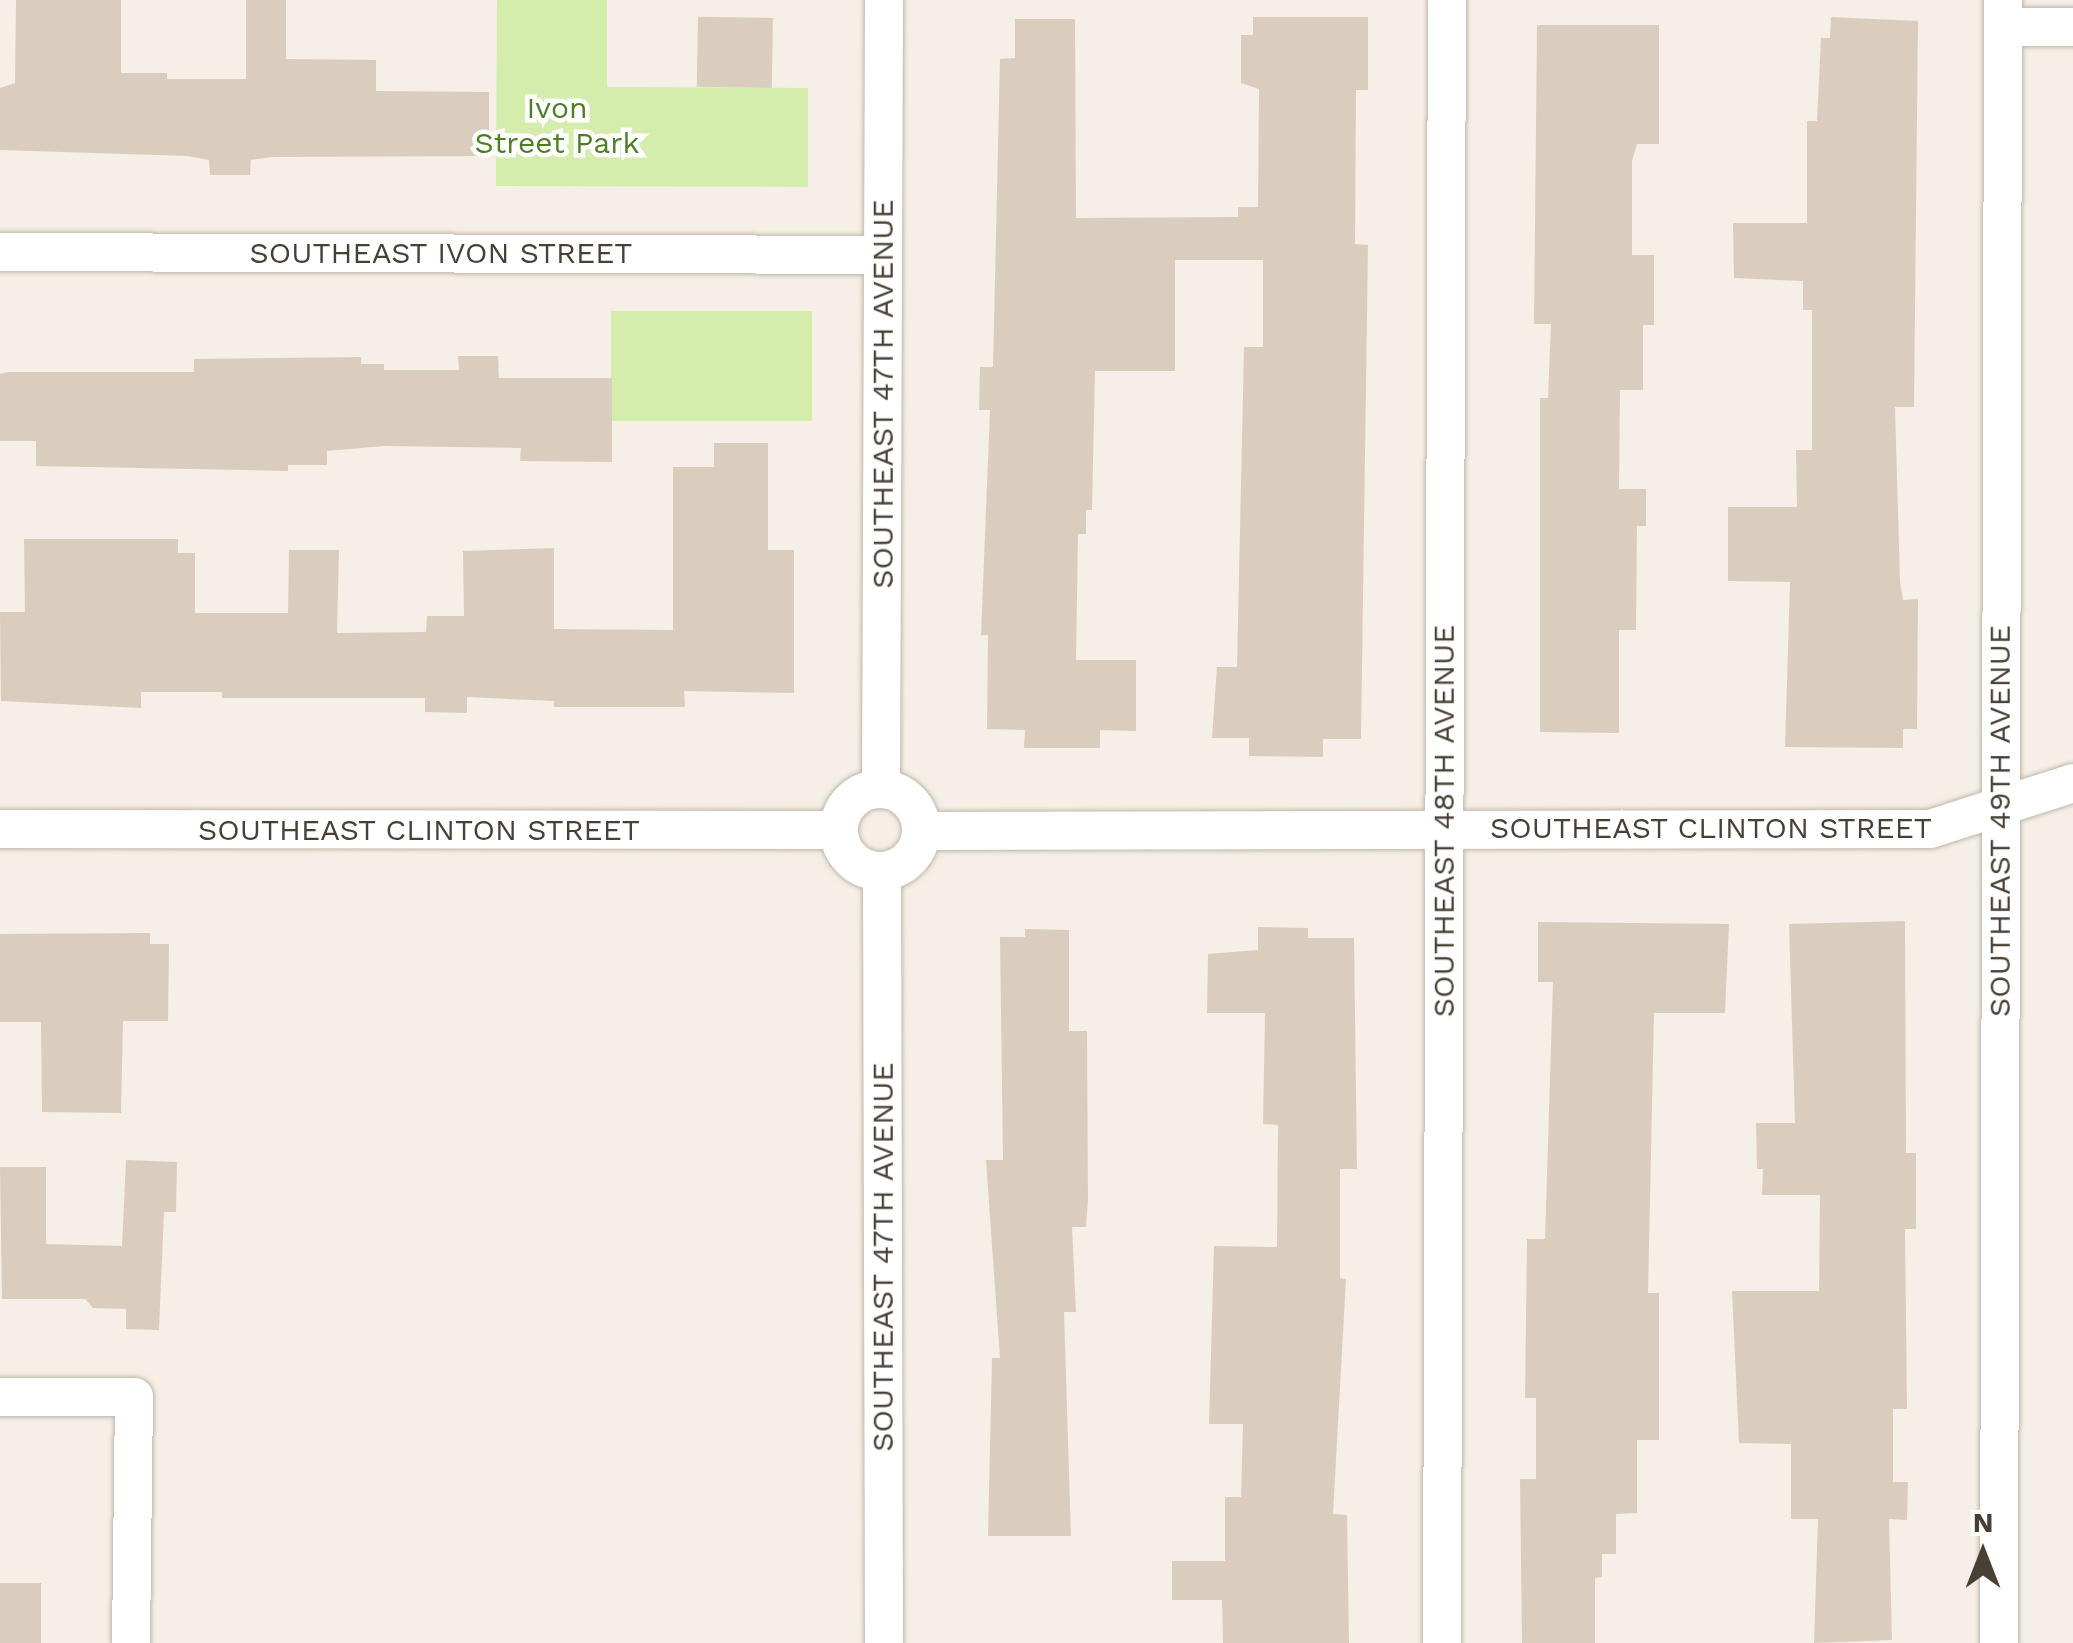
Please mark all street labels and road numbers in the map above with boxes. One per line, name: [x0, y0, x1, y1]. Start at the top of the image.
street label: SOUTHEAST 47TH AVENUE: [865, 198, 901, 590]
street label: SOUTHEAST IVON STREET: [249, 235, 633, 271]
street label: SOUTHEAST 48TH AVENUE: [1426, 624, 1462, 1018]
street label: SOUTHEAST 49TH AVENUE: [1982, 624, 2018, 1018]
street label: SOUTHEAST CLINTON STREET: [1490, 810, 1932, 846]
street label: SOUTHEAST CLINTON STREET: [198, 812, 640, 848]
street label: SOUTHEAST 47TH AVENUE: [865, 1061, 901, 1453]

